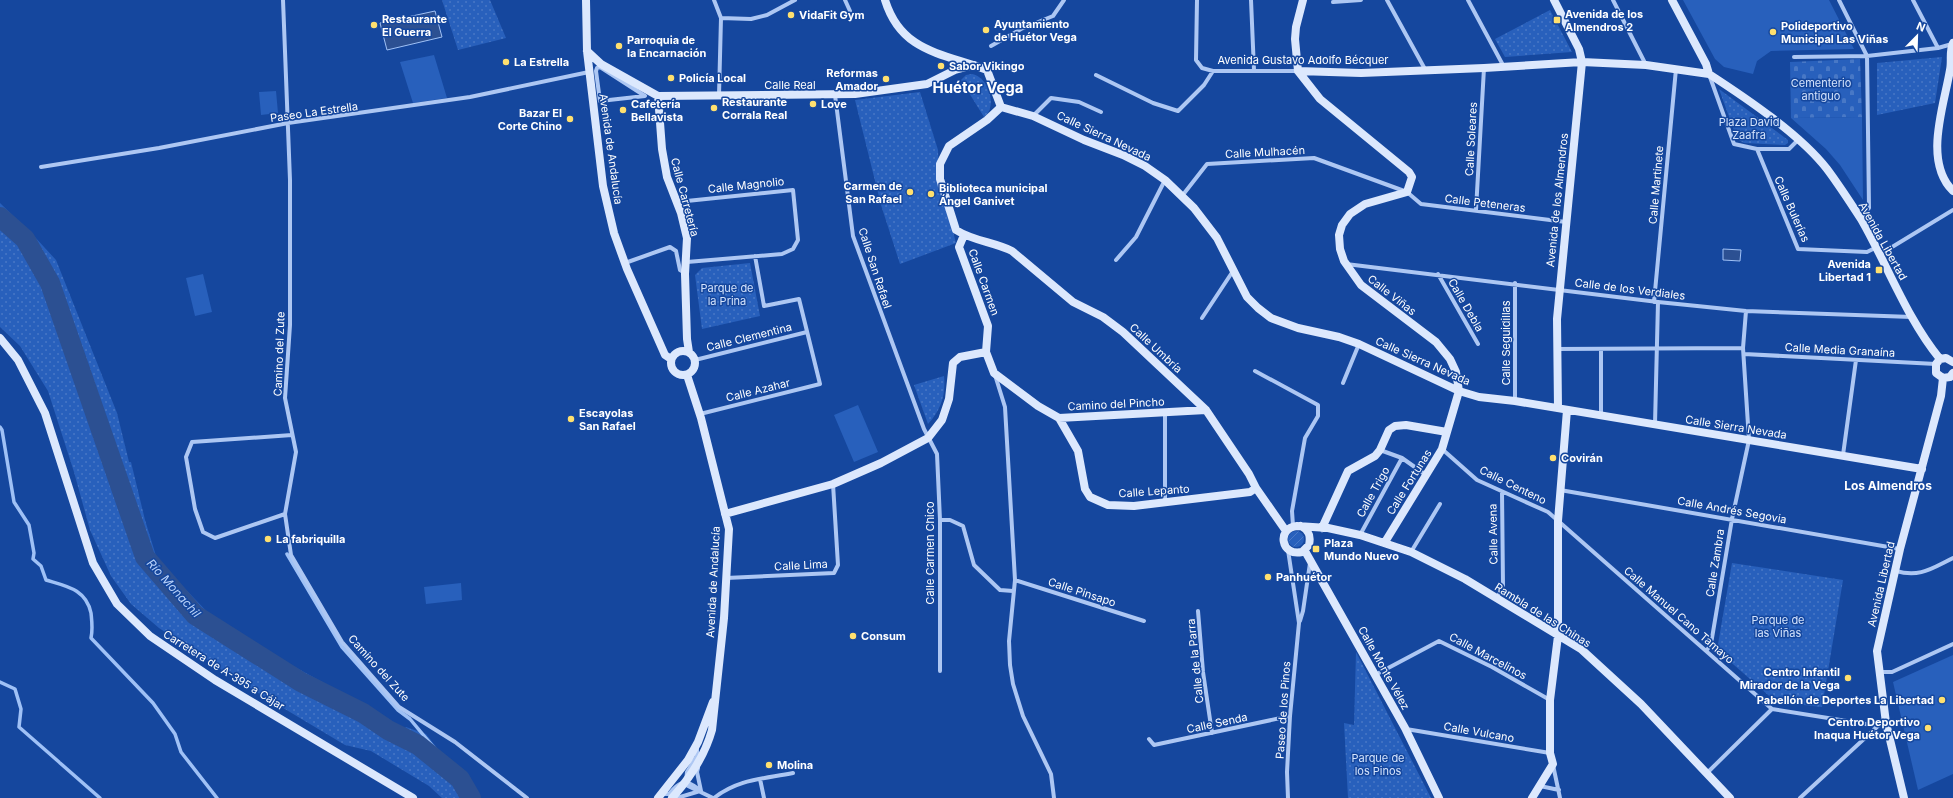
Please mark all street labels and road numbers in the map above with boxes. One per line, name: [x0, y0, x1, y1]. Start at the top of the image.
street label: Avenida Gustavo Adolfo Bécquer: [1218, 53, 1388, 67]
street label: Calle Real: [764, 78, 816, 92]
street label: Avenida de Andalucía: [596, 93, 626, 205]
street label: Paseo La Estrella: [269, 99, 359, 125]
street label: Calle Soleares: [1462, 101, 1480, 176]
street label: Calle Sierra Nevada: [1055, 108, 1153, 164]
street label: Avenida de los Almendros: [1543, 132, 1571, 268]
street label: Calle Mulhacén: [1225, 143, 1305, 161]
street label: Calle Martinete: [1646, 145, 1666, 225]
street label: Calle Carretería: [668, 156, 702, 238]
street label: Calle Magnolio: [707, 174, 785, 196]
street label: Calle Bulerías: [1771, 174, 1813, 244]
street label: Calle Peteneras: [1444, 191, 1526, 215]
street label: Avenida Libertad: [1856, 199, 1910, 283]
street label: Calle San Rafael: [855, 226, 895, 310]
street label: Calle Carmen: [965, 247, 1003, 317]
street label: Calle Viñas: [1365, 272, 1419, 318]
street label: Calle de los Verdiales: [1574, 275, 1686, 303]
street label: Calle Debla: [1445, 276, 1487, 334]
street label: Calle Seguidillas: [1499, 300, 1513, 386]
street label: Camino del Zute: [271, 311, 287, 397]
street label: Calle Clementina: [705, 320, 793, 354]
street label: Calle Umbría: [1127, 320, 1185, 376]
street label: Calle Sierra Nevada: [1373, 334, 1473, 388]
street label: Calle Media Granaína: [1784, 340, 1896, 360]
street label: Calle Azahar: [724, 375, 792, 405]
street label: Camino del Pincho: [1067, 394, 1165, 414]
street label: Calle Sierra Nevada: [1684, 412, 1788, 442]
street label: Calle Fortunas: [1383, 446, 1435, 517]
street label: Calle Centeno: [1477, 463, 1549, 507]
street label: Calle Trigo: [1353, 464, 1393, 520]
street label: Calle Lepanto: [1118, 482, 1190, 500]
street label: Calle Andrés Segovia: [1676, 493, 1788, 527]
street label: Calle Carmen Chico: [923, 501, 937, 605]
street label: Calle Avena: [1485, 503, 1501, 565]
street label: Avenida de Andalucía: [703, 526, 723, 638]
street label: Calle Zambra: [1703, 528, 1727, 598]
street label: Avenida Libertad: [1864, 540, 1898, 628]
street label: Calle Lima: [774, 557, 828, 573]
street label: Calle Manuel Cano Tamayo: [1621, 563, 1737, 667]
street label: Calle Pinsapo: [1046, 574, 1118, 610]
street label: Rambla de las Chinas: [1492, 580, 1594, 650]
street label: Calle de la Parra: [1184, 618, 1206, 704]
street label: Calle Monte Vélez: [1355, 624, 1413, 712]
street label: Carretera de A-395 a Cájar: [161, 627, 287, 713]
street label: Calle Marcelinos: [1447, 630, 1529, 682]
street label: Camino del Zute: [345, 632, 413, 704]
street label: Paseo de los Pinos: [1273, 660, 1293, 759]
street label: Calle Senda: [1185, 710, 1249, 736]
street label: Calle Vulcano: [1443, 719, 1516, 745]

